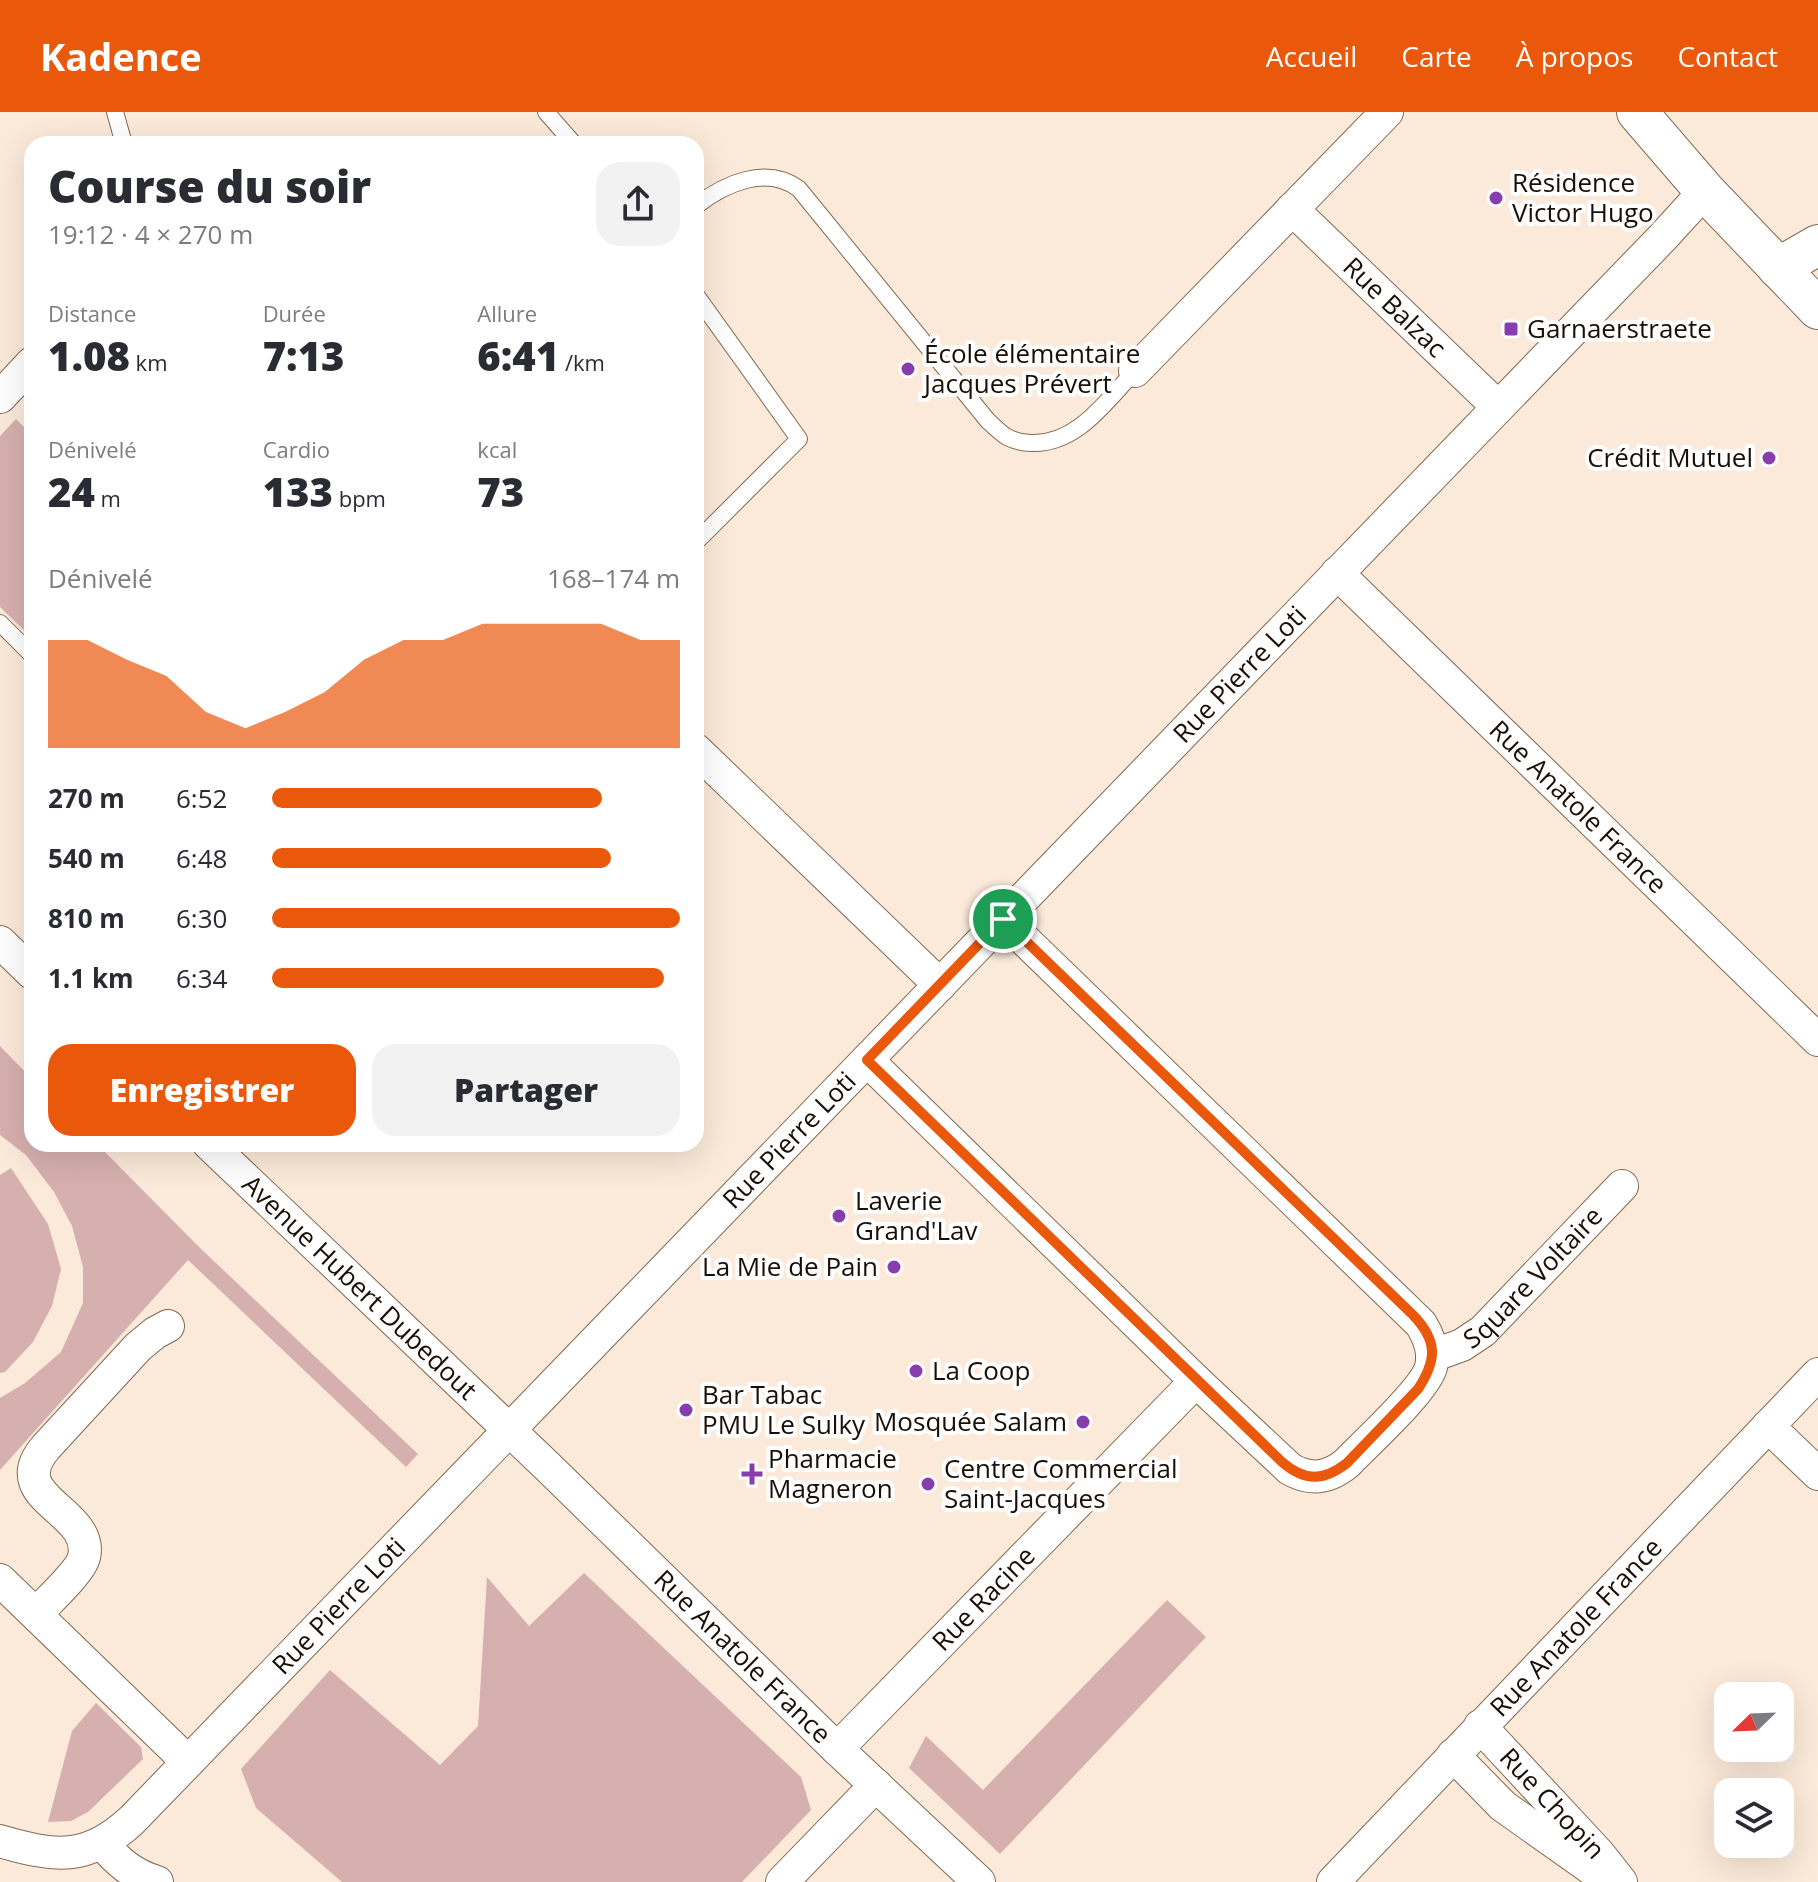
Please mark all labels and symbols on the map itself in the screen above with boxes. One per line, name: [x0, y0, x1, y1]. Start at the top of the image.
place label: Résidence Victor Hugo: [1512, 164, 1654, 230]
marker: Résidence Victor Hugo: [1487, 189, 1505, 207]
street label: Rue Balzac: [1336, 249, 1455, 365]
place label: Garnaerstraete: [1527, 310, 1712, 346]
marker: Garnaerstraete: [1502, 320, 1520, 338]
place label: École élémentaire Jacques Prévert: [921, 335, 1140, 401]
marker: École élémentaire Jacques Prévert: [899, 360, 917, 378]
place label: Crédit Mutuel: [1587, 439, 1753, 475]
marker: Crédit Mutuel: [1760, 449, 1778, 467]
street label: Rue Pierre Loti: [1164, 597, 1314, 750]
street label: Rue Anatole France: [1482, 712, 1675, 901]
pin: [969, 885, 1037, 953]
street label: Rue Pierre Loti: [714, 1063, 863, 1216]
street label: Avenue Hubert Dubedout: [235, 1166, 486, 1407]
place label: Laverie Grand'Lav: [855, 1182, 978, 1248]
street label: Square Voltaire: [1456, 1198, 1610, 1356]
marker: Laverie Grand'Lav: [830, 1207, 848, 1225]
place label: La Mie de Pain: [702, 1248, 878, 1284]
marker: La Mie de Pain: [885, 1258, 903, 1276]
place label: La Coop: [932, 1352, 1030, 1388]
marker: La Coop: [907, 1362, 925, 1380]
place label: Bar Tabac PMU Le Sulky: [702, 1376, 866, 1442]
marker: Bar Tabac PMU Le Sulky: [677, 1401, 695, 1419]
place label: Mosquée Salam: [874, 1403, 1067, 1439]
marker: Mosquée Salam: [1074, 1413, 1092, 1431]
place label: Pharmacie Magneron: [768, 1440, 897, 1506]
place label: Centre Commercial Saint-Jacques: [944, 1450, 1178, 1516]
marker: Pharmacie Magneron: [743, 1465, 761, 1483]
marker: Centre Commercial Saint-Jacques: [919, 1475, 937, 1493]
street label: Rue Pierre Loti: [263, 1529, 413, 1682]
street label: Rue Anatole France: [1481, 1529, 1669, 1724]
street label: Rue Racine: [923, 1538, 1042, 1658]
street label: Rue Anatole France: [647, 1561, 840, 1751]
north arrow: [1714, 1682, 1794, 1762]
street label: Rue Chopin: [1492, 1739, 1614, 1866]

